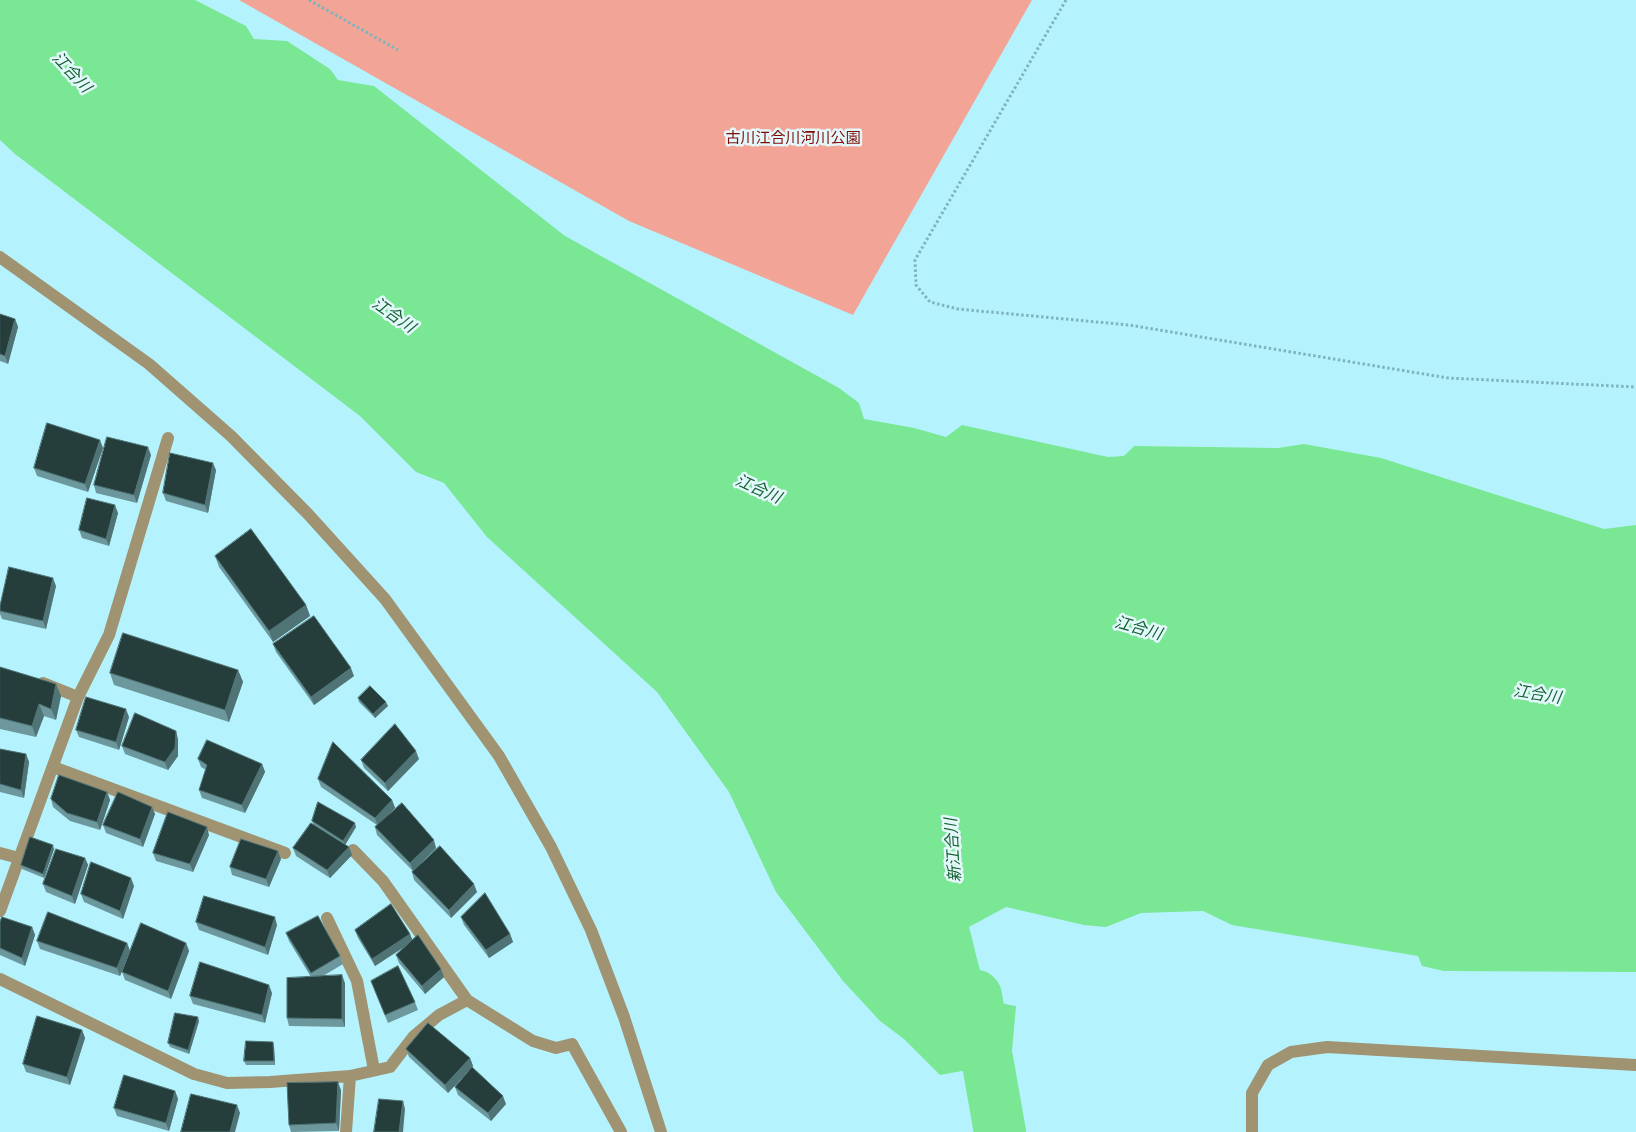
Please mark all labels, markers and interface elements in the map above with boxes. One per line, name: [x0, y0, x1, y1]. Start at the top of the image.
water label: 江合川: [48, 49, 94, 97]
park label: 古川江合川河川公園: [726, 130, 860, 148]
water label: 江合川: [368, 294, 418, 338]
water label: 江合川: [732, 471, 784, 509]
water label: 江合川: [1112, 613, 1164, 645]
water label: 江合川: [1512, 682, 1562, 708]
water label: 新江合川: [942, 817, 966, 883]

